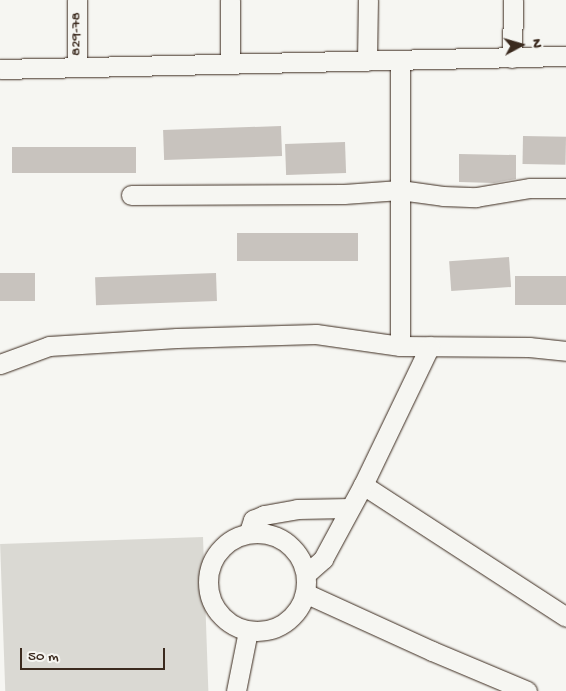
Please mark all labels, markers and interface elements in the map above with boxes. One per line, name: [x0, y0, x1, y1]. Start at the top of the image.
street label: 829-78: [68, 12, 86, 56]
north arrow: [496, 20, 546, 70]
text: N: [527, 38, 545, 49]
scale bar: [22, 638, 168, 670]
text: 50 m: [28, 648, 59, 666]

